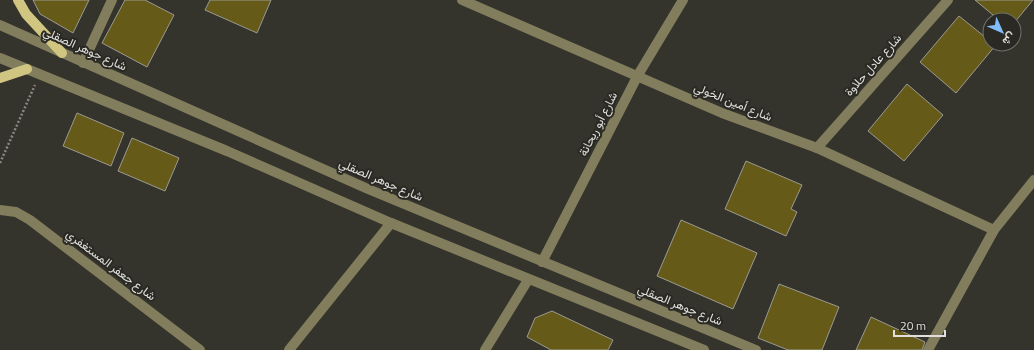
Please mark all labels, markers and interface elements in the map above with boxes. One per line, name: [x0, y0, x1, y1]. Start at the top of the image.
north arrow: [982, 12, 1022, 52]
street label: شارع جوهر الصقلي: [40, 22, 130, 76]
street label: شارع عادل حلاوة: [839, 29, 906, 100]
text: ش: [999, 29, 1019, 49]
street label: شارع أمين الخولي: [691, 77, 775, 127]
street label: شارع أبو ريحانة: [573, 88, 622, 159]
street label: شارع جوهر الصقلي: [336, 153, 426, 207]
street label: شارع جعفر المستغفري: [62, 224, 160, 306]
street label: شارع جوهر الصقلي: [635, 279, 725, 331]
scale bar: [894, 312, 945, 338]
text: 20 m: [900, 316, 926, 335]

